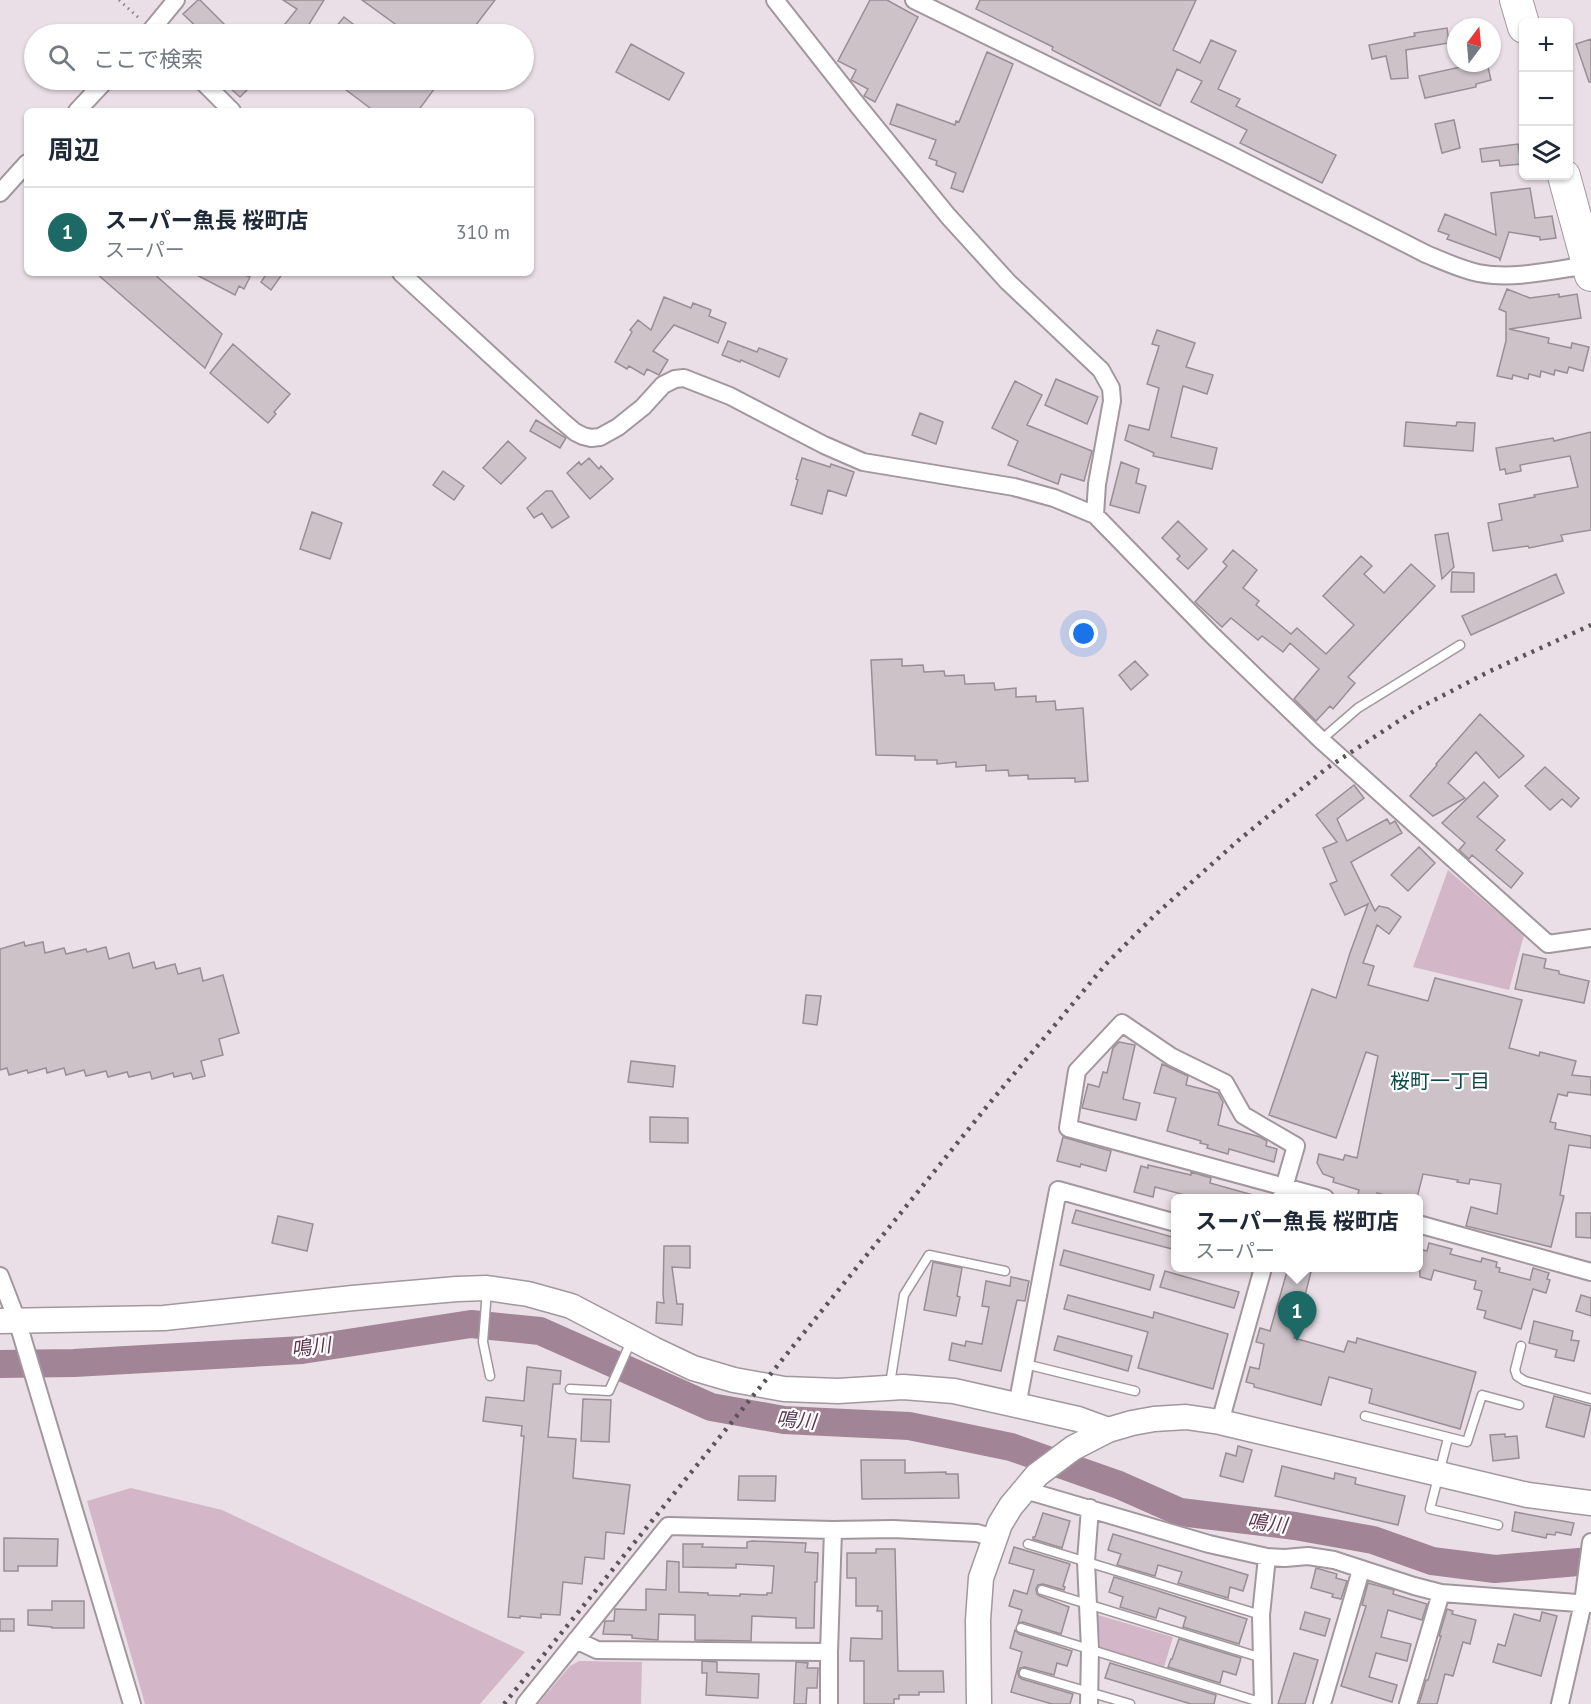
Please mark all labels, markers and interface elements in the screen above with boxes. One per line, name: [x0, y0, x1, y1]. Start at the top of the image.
north arrow: [1447, 18, 1501, 72]
map controls: [1519, 18, 1573, 180]
button: +: [1519, 18, 1573, 72]
search box: [24, 24, 534, 90]
icon: search: [45, 41, 78, 74]
text: ここで検索: [93, 45, 203, 73]
button: −: [1519, 72, 1573, 126]
button: layers: [1519, 126, 1573, 180]
text: 周辺: [48, 133, 100, 166]
text: スーパー魚長 桜町店: [105, 206, 308, 234]
text: 1: [62, 219, 73, 245]
text: 310 m: [456, 219, 510, 245]
text: スーパー: [105, 237, 185, 263]
your location: [1069, 619, 1098, 648]
district label: 桜町一丁目: [1390, 1068, 1490, 1094]
popup: [1171, 1194, 1423, 1272]
text: スーパー魚長 桜町店: [1195, 1207, 1399, 1235]
text: スーパー: [1195, 1238, 1275, 1264]
pin: 1: [1278, 1292, 1316, 1341]
water label: 鳴川: [290, 1331, 334, 1362]
water label: 鳴川: [775, 1405, 819, 1435]
water label: 鳴川: [1246, 1508, 1290, 1539]

